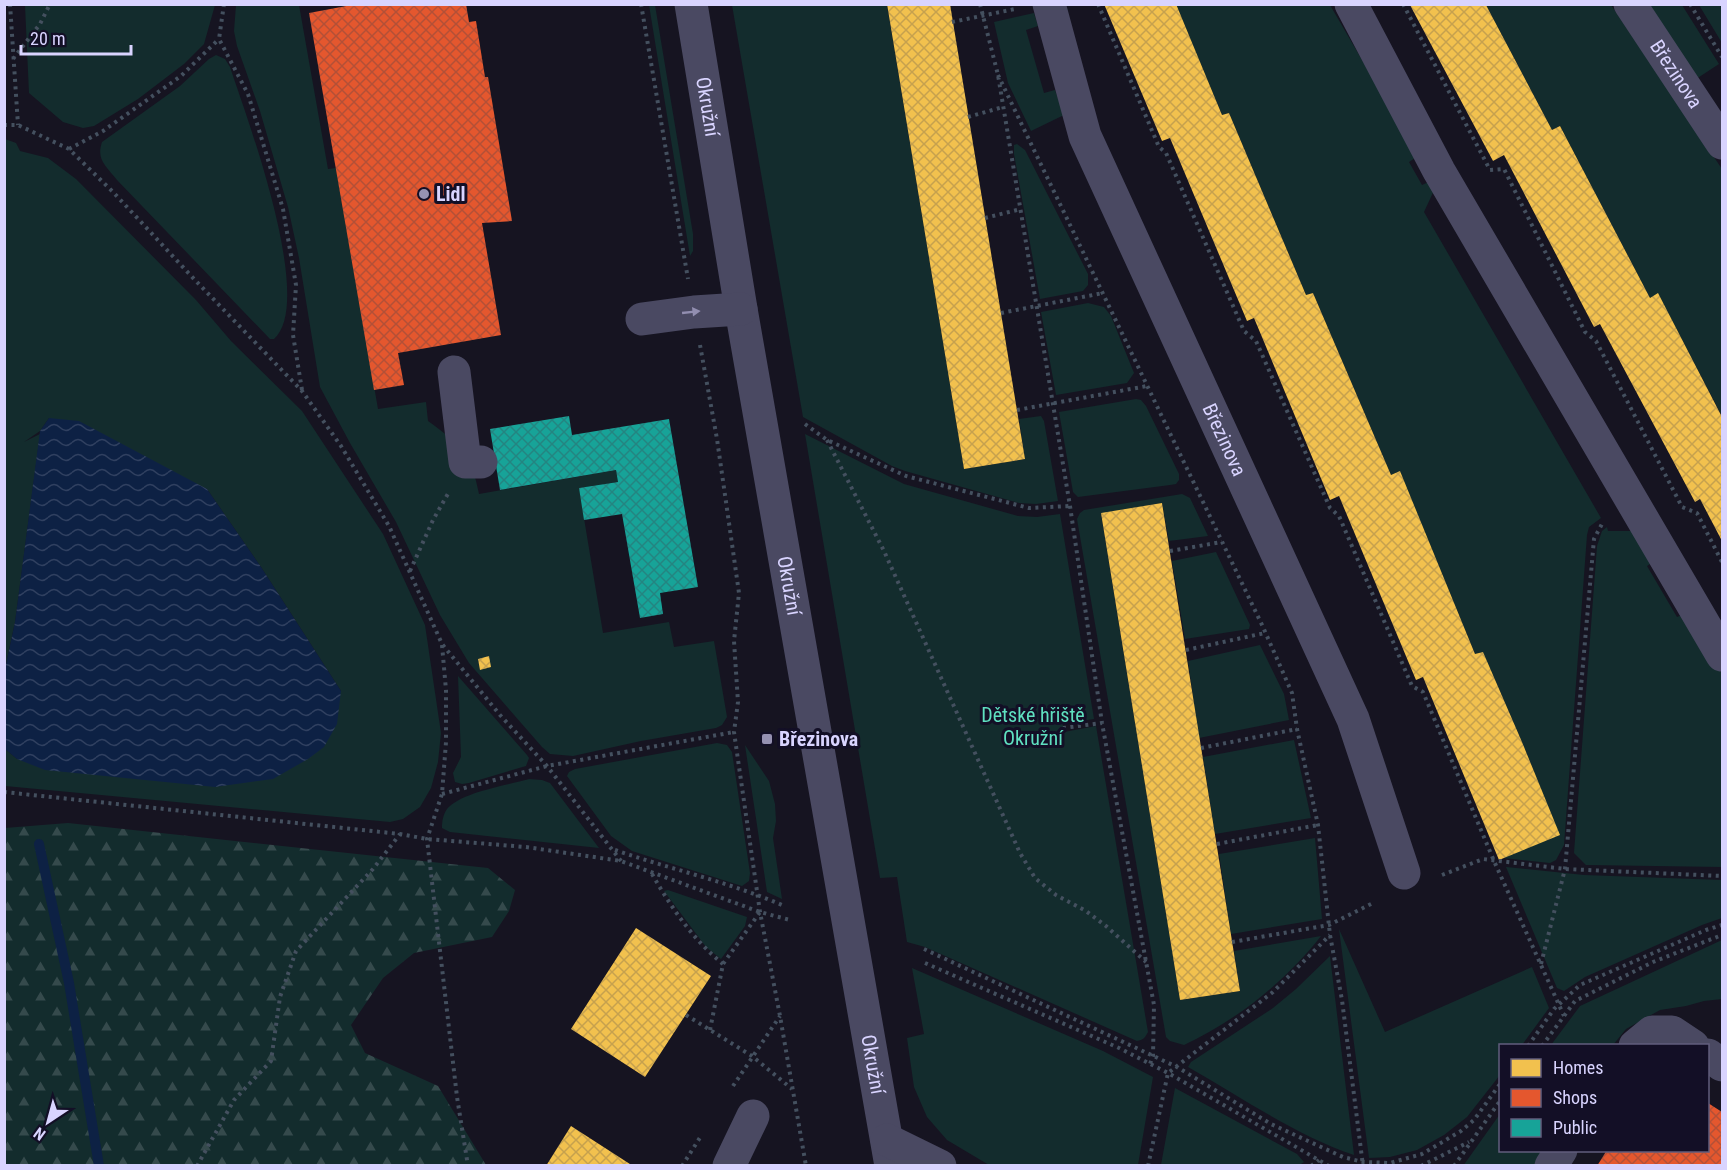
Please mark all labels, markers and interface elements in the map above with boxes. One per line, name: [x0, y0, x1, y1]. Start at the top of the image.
scale bar: [21, 18, 130, 56]
text: 20 m: [30, 28, 65, 49]
street label: Březinova: [1645, 35, 1708, 113]
street label: Okružní: [691, 75, 725, 139]
place label: Lidl: [436, 182, 466, 206]
marker: Lidl: [417, 187, 431, 201]
one-way arrow: [682, 308, 701, 317]
street label: Březinova: [1198, 400, 1252, 480]
street label: Okružní: [772, 554, 807, 619]
park label: Dětské hřiště Okružní: [981, 703, 1085, 750]
place label: Březinova: [779, 727, 858, 751]
marker: Březinova: [760, 732, 774, 746]
street label: Okružní: [856, 1033, 890, 1097]
legend: [1499, 1044, 1709, 1152]
text: Homes: [1553, 1057, 1603, 1078]
text: Shops: [1553, 1087, 1597, 1108]
north arrow: [18, 1092, 78, 1152]
text: Public: [1553, 1117, 1597, 1138]
text: N: [30, 1123, 49, 1144]

